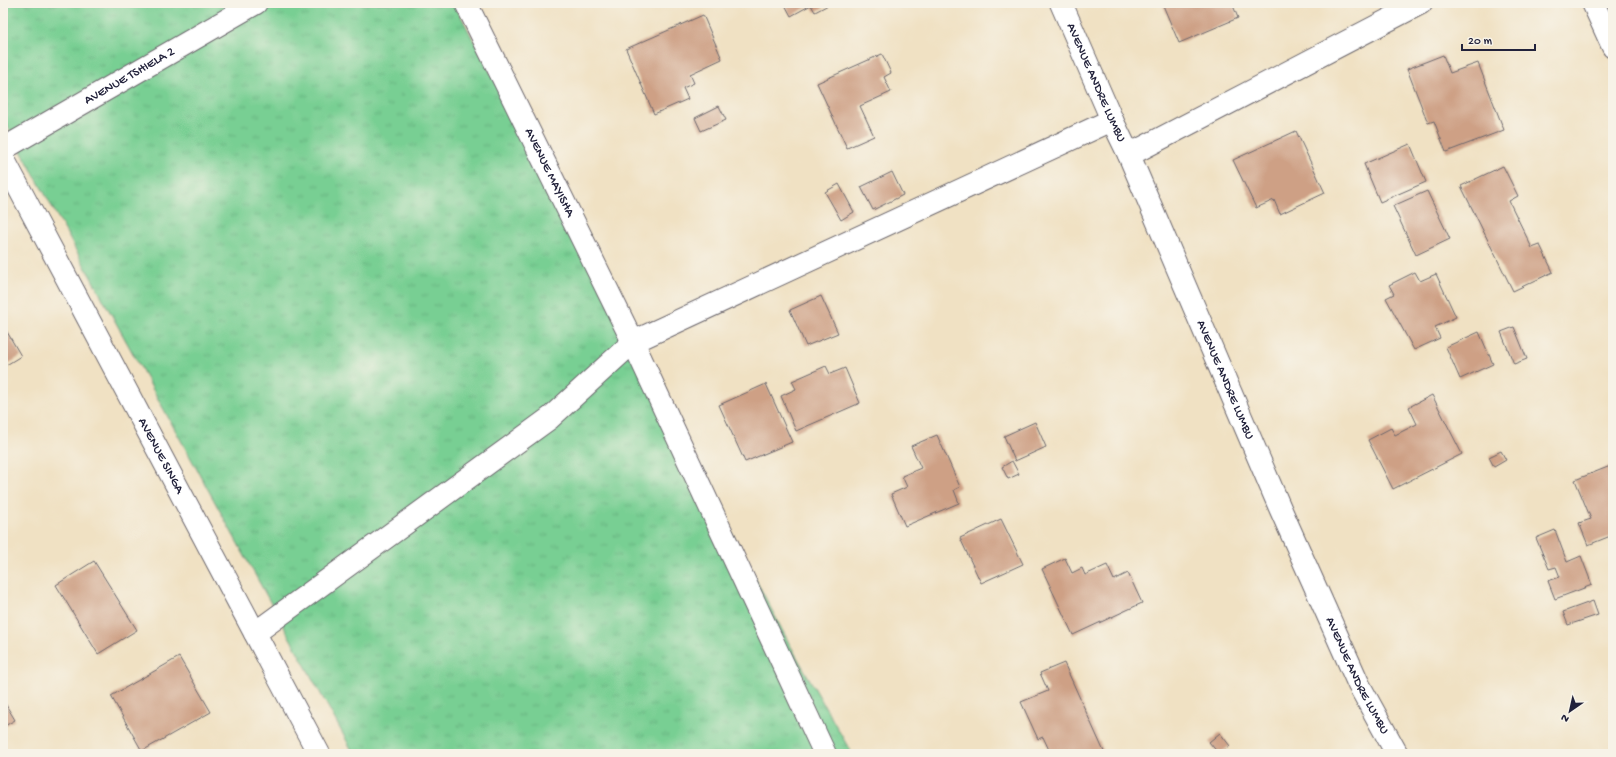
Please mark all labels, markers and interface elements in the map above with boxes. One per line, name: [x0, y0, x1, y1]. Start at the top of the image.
street label: AVENUE ANDRE LUMBU: [1063, 21, 1129, 145]
scale bar: [1462, 26, 1535, 52]
text: 20 m: [1468, 35, 1493, 49]
street label: AVENUE TSHIELA 2: [82, 44, 178, 108]
street label: AVENUE MAYISHA: [521, 126, 578, 221]
street label: AVENUE ANDRE LUMBU: [1193, 318, 1257, 442]
street label: AVENUE SINGA: [135, 415, 188, 497]
street label: AVENUE ANDRE LUMBU: [1322, 615, 1392, 737]
north arrow: [1550, 691, 1590, 731]
text: N: [1559, 711, 1572, 725]

